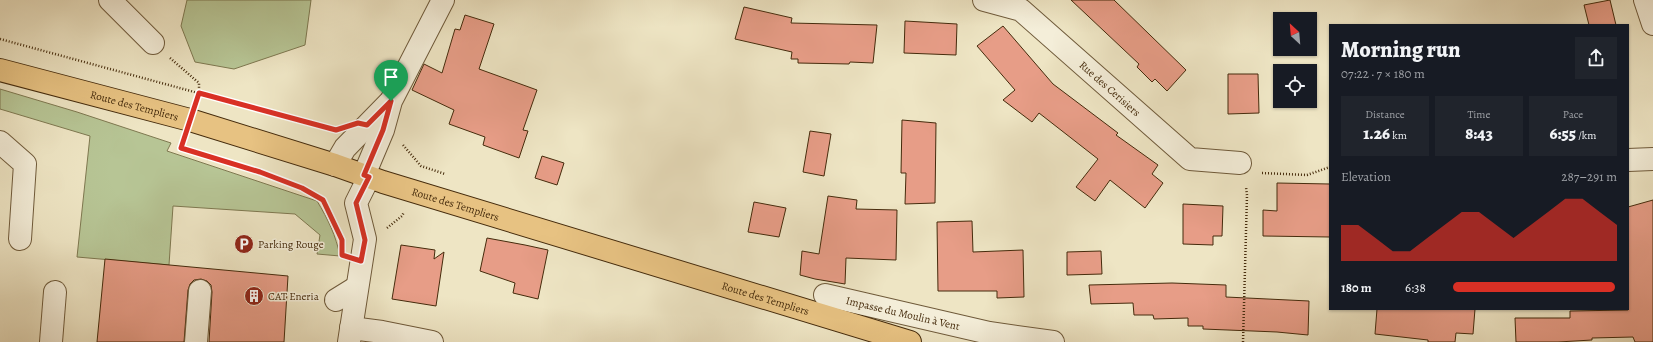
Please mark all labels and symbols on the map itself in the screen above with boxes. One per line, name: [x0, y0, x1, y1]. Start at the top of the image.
north arrow: [1273, 12, 1317, 56]
street label: Rue des Cerisiers: [1076, 57, 1144, 120]
pin: [374, 60, 408, 101]
street label: Route des Templiers: [89, 87, 180, 124]
street label: Route des Templiers: [410, 184, 501, 224]
parking icon: Parking Rouge: [233, 233, 255, 255]
place label: Parking Rouge: [258, 237, 324, 252]
street label: Route des Templiers: [720, 278, 811, 319]
building icon: CAT Eneria: [243, 285, 265, 307]
place label: CAT Eneria: [268, 289, 320, 304]
street label: Impasse du Moulin à Vent: [845, 293, 962, 334]

